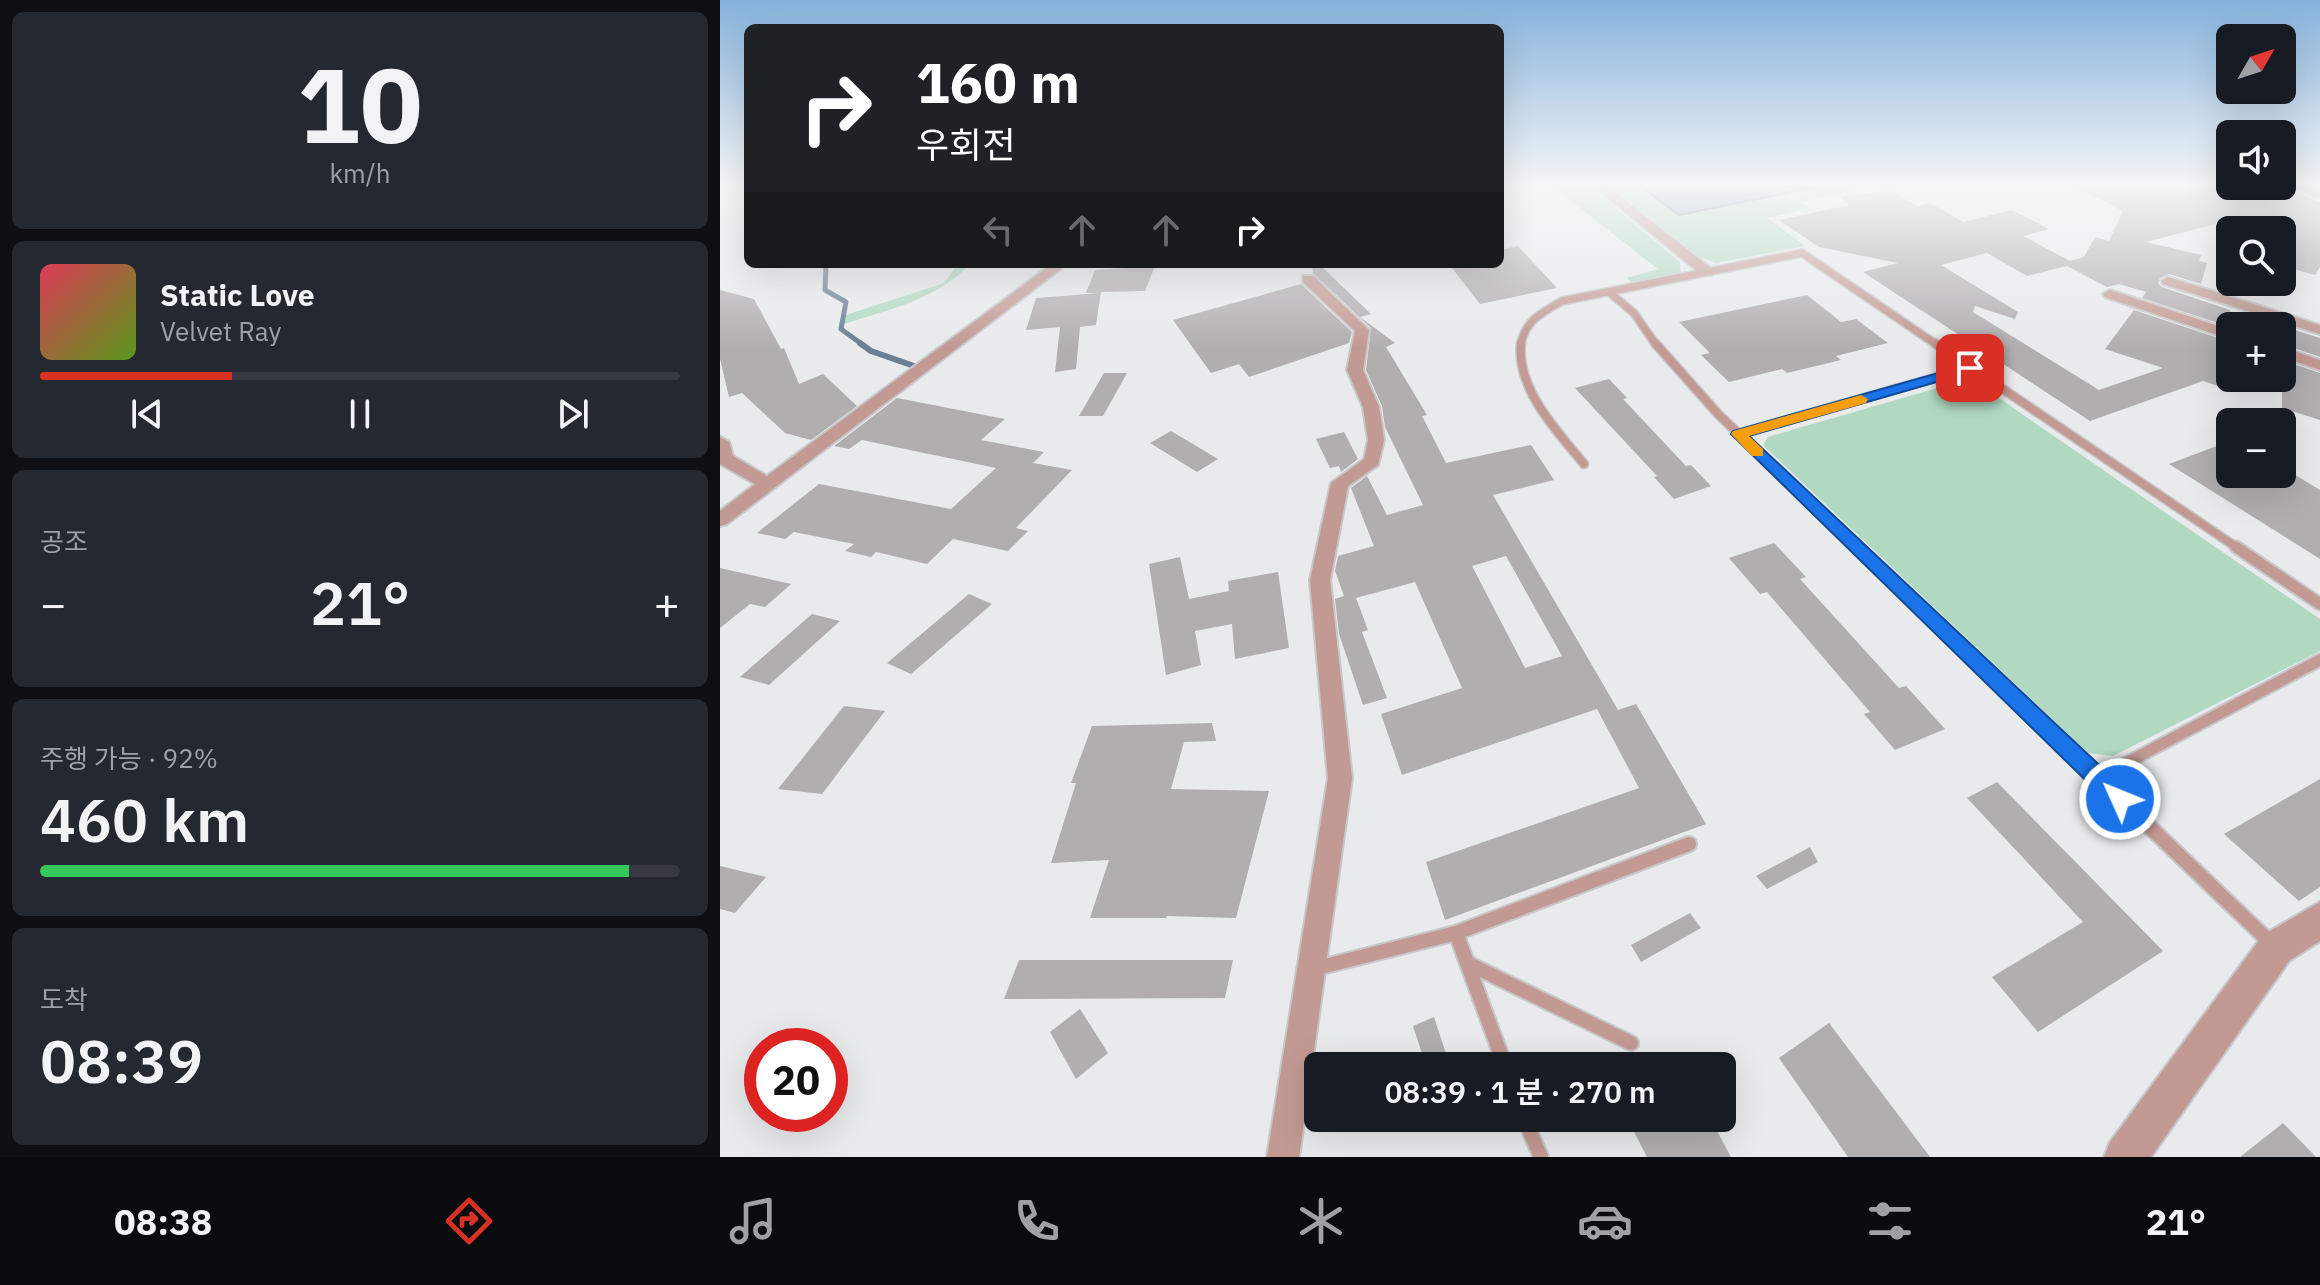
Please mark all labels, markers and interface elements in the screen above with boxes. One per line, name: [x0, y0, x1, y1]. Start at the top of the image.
north arrow: [2216, 24, 2296, 104]
map controls: [2216, 24, 2296, 488]
text: 10: [298, 36, 422, 172]
text: 160 m: [916, 46, 1080, 118]
icon: right: [784, 56, 888, 160]
button: sound: [2216, 120, 2296, 200]
text: 우회전: [916, 121, 1015, 168]
text: km/h: [329, 156, 391, 190]
icon: left: [976, 208, 1020, 252]
icon: ahead: [1060, 208, 1104, 252]
icon: ahead: [1144, 208, 1188, 252]
icon: right: [1228, 208, 1272, 252]
button: search: [2216, 216, 2296, 296]
text: Static Love: [160, 275, 315, 314]
button: +: [2216, 312, 2296, 392]
text: Velvet Ray: [160, 314, 281, 348]
pin: [1936, 334, 2004, 402]
icon: arrive: [1948, 346, 1992, 390]
icon: previous: [125, 392, 169, 436]
icon: pause: [338, 392, 382, 436]
icon: next: [551, 392, 595, 436]
button: −: [2216, 408, 2296, 488]
text: 공조: [40, 524, 88, 558]
text: 21°: [310, 563, 410, 642]
text: −: [40, 575, 66, 632]
text: +: [654, 575, 680, 632]
text: 주행 가능 · 92%: [40, 741, 218, 775]
position arrow: [2078, 757, 2162, 841]
text: 460 km: [40, 780, 249, 859]
text: 도착: [40, 982, 88, 1016]
text: 08:39: [40, 1021, 203, 1100]
speed limit sign: 20: [744, 1028, 848, 1132]
text: 08:39 · 1 분 · 270 m: [1384, 1072, 1656, 1111]
icon: directions: [441, 1193, 497, 1249]
icon: music: [725, 1193, 781, 1249]
icon: phone: [1009, 1193, 1065, 1249]
icon: climate: [1293, 1193, 1349, 1249]
icon: car: [1577, 1193, 1633, 1249]
icon: filters: [1862, 1193, 1918, 1249]
text: 08:38: [114, 1198, 212, 1245]
text: 21°: [2146, 1198, 2206, 1245]

